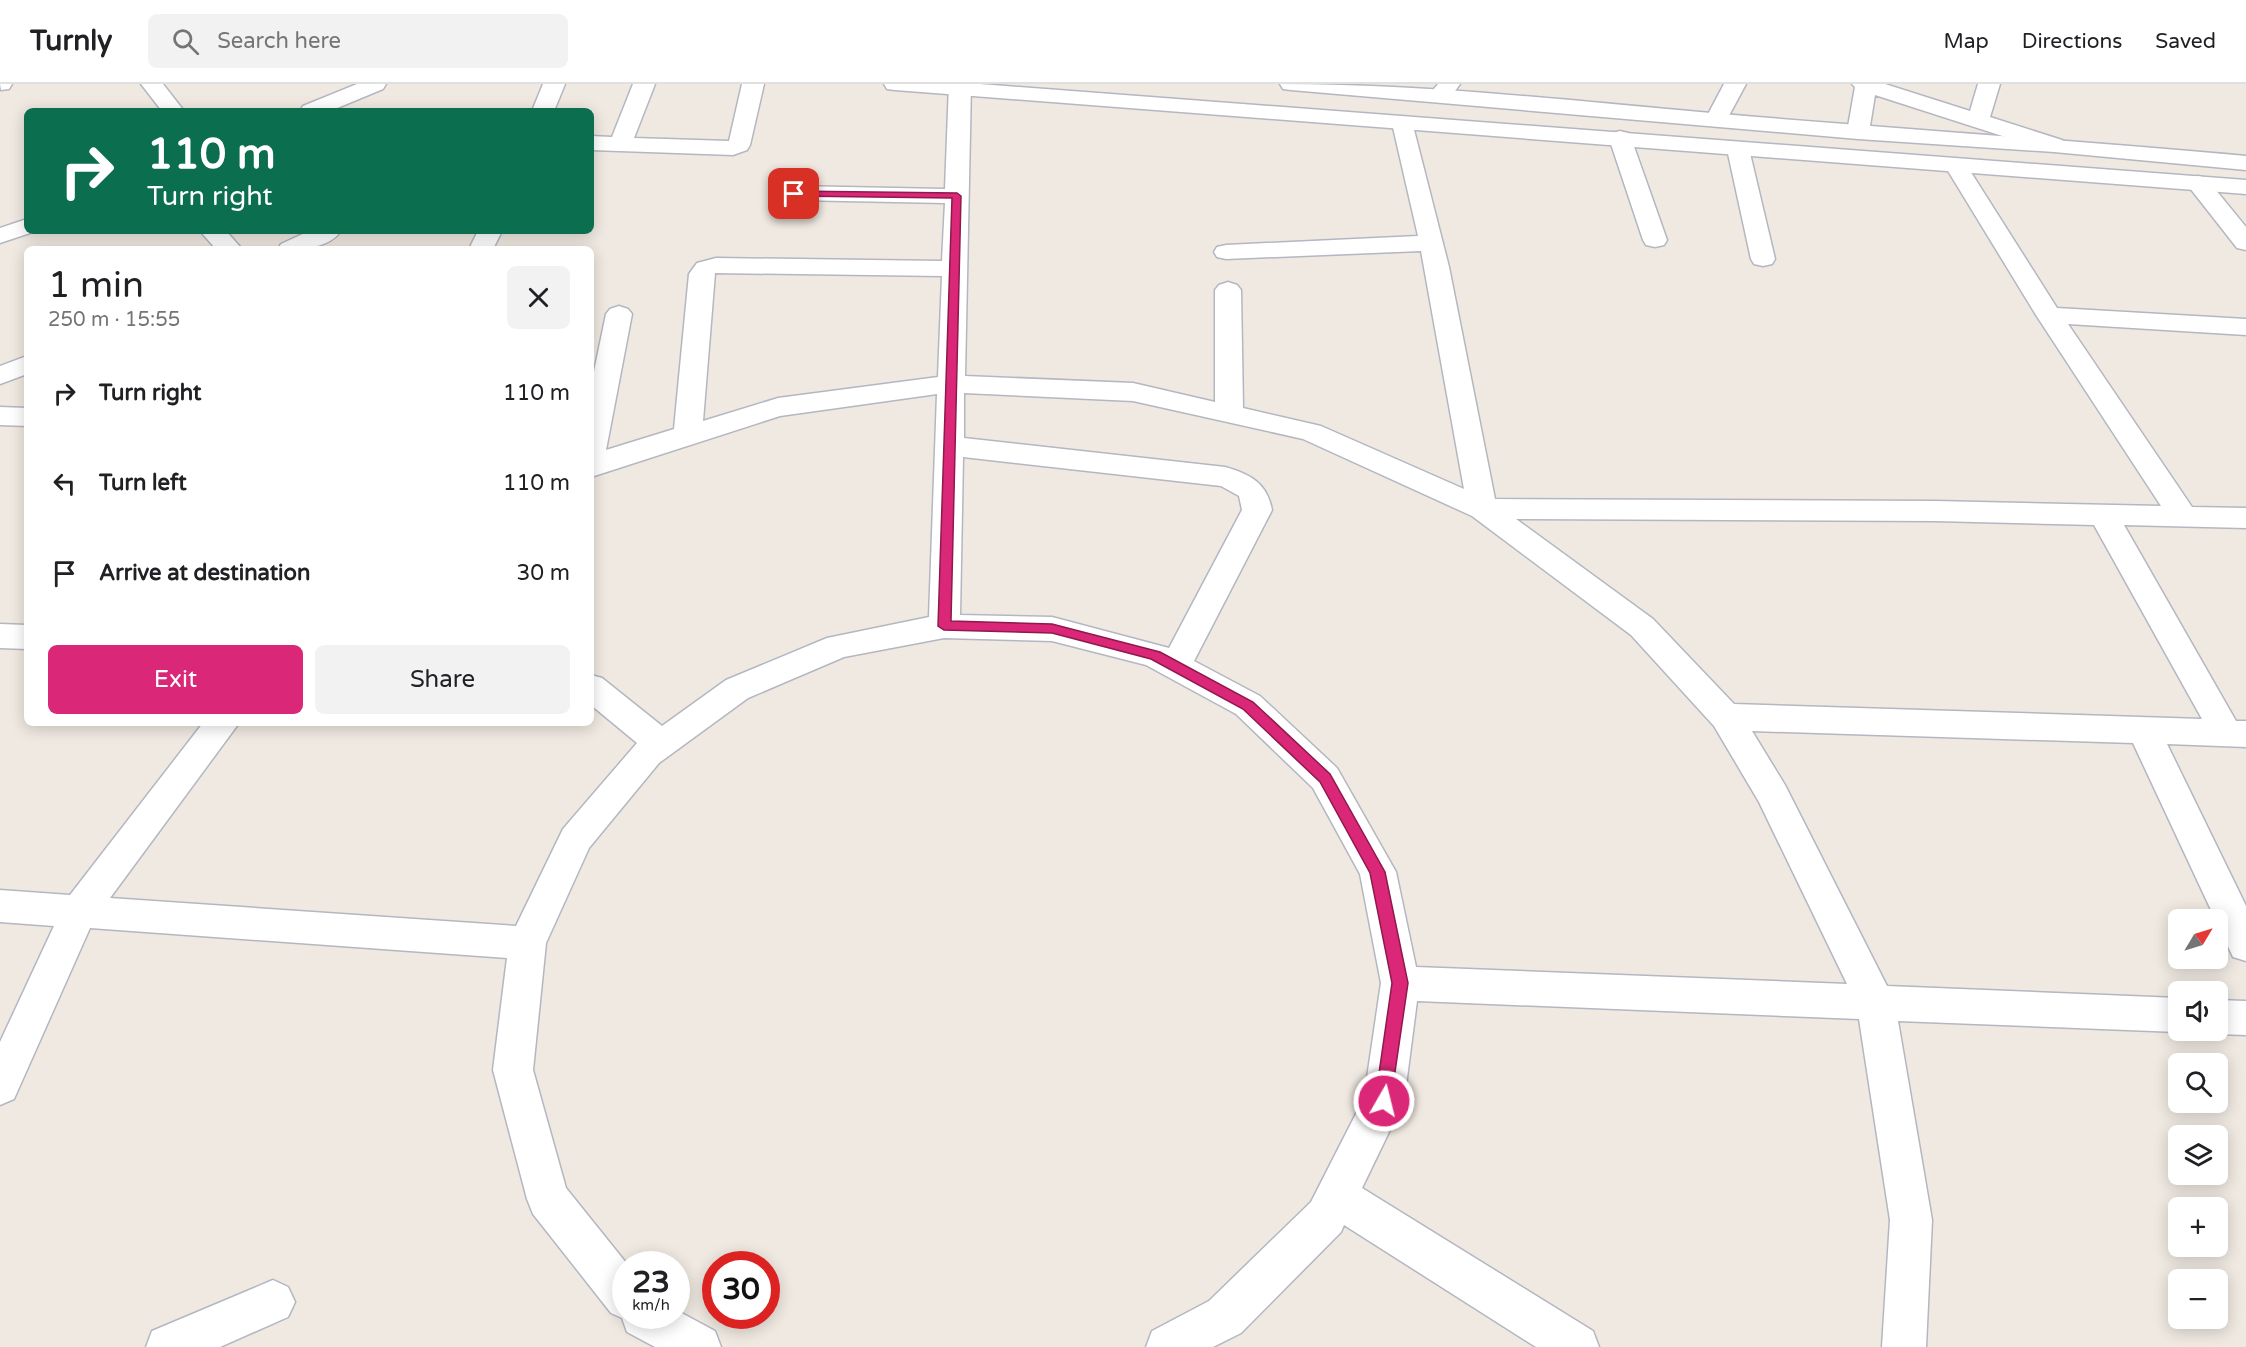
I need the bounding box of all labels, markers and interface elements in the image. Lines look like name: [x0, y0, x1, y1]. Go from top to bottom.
search box: [148, 14, 568, 68]
text: Turnly: [30, 24, 112, 58]
icon: search: [169, 25, 202, 58]
text: Search here: [217, 28, 341, 54]
text: Map: [1943, 29, 1989, 54]
text: Directions: [2022, 29, 2122, 54]
text: Saved: [2155, 29, 2216, 54]
text: 110 m: [147, 129, 276, 180]
icon: right: [48, 132, 126, 210]
pin: [768, 168, 819, 219]
icon: arrive: [777, 177, 810, 210]
text: Turn right: [147, 180, 273, 213]
text: 1 min: [48, 264, 144, 307]
button: close: [507, 266, 570, 329]
text: 250 m · 15:55: [48, 308, 180, 332]
icon: right: [48, 377, 81, 410]
text: Turn right: [99, 380, 201, 406]
text: 110 m: [503, 380, 570, 406]
icon: left: [48, 467, 81, 500]
text: Turn left: [99, 470, 187, 496]
text: 110 m: [503, 470, 570, 496]
icon: arrive: [48, 557, 81, 590]
text: Arrive at destination: [99, 560, 310, 586]
text: 30 m: [516, 560, 570, 586]
button: Exit: [48, 645, 303, 714]
button: Share: [315, 645, 570, 714]
north arrow: [2168, 909, 2228, 969]
map controls: [2168, 909, 2228, 1329]
button: sound: [2168, 981, 2228, 1041]
button: search: [2168, 1053, 2228, 1113]
position arrow: [1352, 1069, 1416, 1133]
button: layers: [2168, 1125, 2228, 1185]
button: +: [2168, 1197, 2228, 1257]
speed limit sign: 30: [702, 1251, 780, 1329]
text: 23: [632, 1264, 670, 1301]
button: −: [2168, 1269, 2228, 1329]
text: km/h: [632, 1296, 670, 1314]

